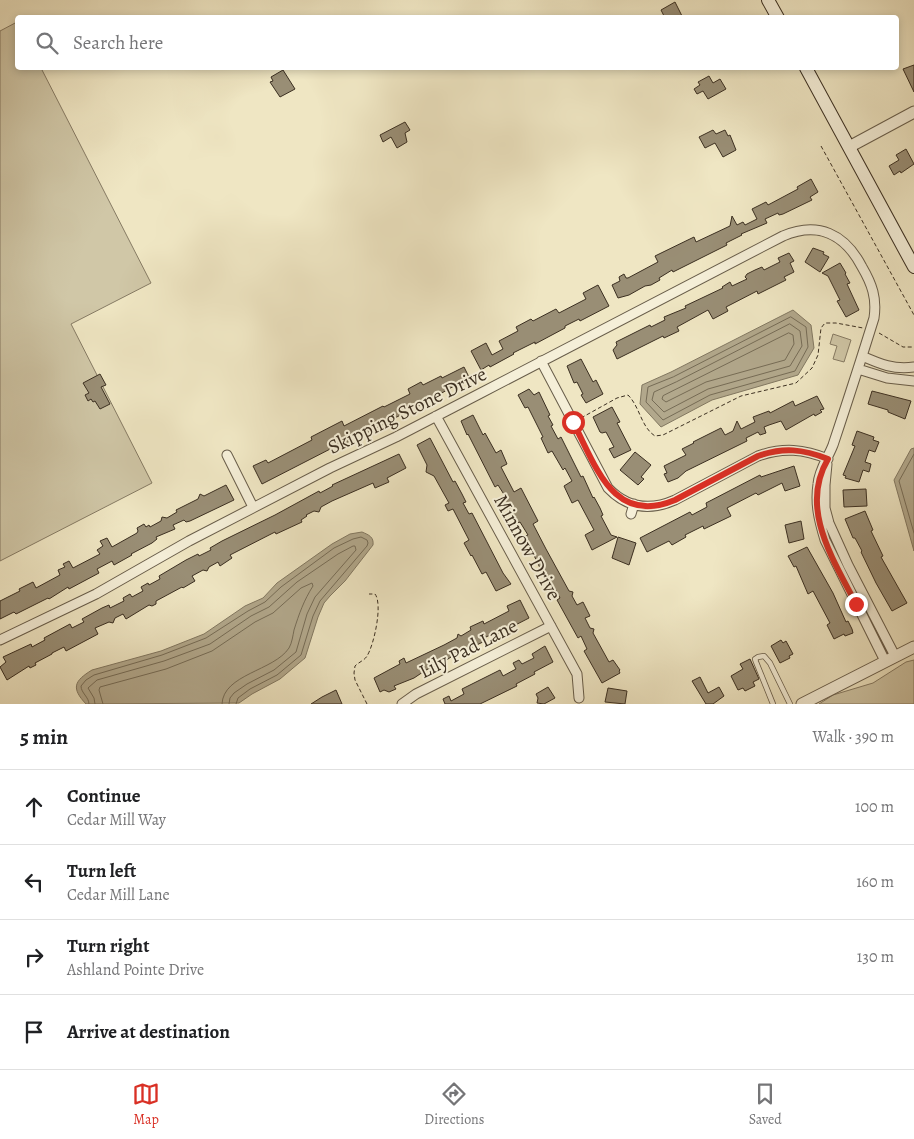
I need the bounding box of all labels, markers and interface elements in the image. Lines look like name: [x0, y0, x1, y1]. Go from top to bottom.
search box: [15, 15, 899, 70]
icon: search: [33, 29, 61, 57]
text: Search here: [73, 30, 163, 56]
street label: Skipping Stone Drive: [323, 360, 491, 461]
route start: [562, 411, 585, 434]
street label: Minnow Drive: [487, 490, 568, 605]
route end: [845, 593, 868, 616]
street label: Lily Pad Lane: [414, 612, 522, 685]
text: 5 min: [20, 723, 68, 751]
text: Walk · 390 m: [813, 726, 894, 748]
text: Continue: [67, 783, 141, 809]
icon: ahead: [20, 793, 48, 821]
text: 100 m: [855, 796, 894, 818]
text: Cedar Mill Way: [67, 809, 166, 831]
text: Turn left: [67, 858, 136, 884]
icon: left: [20, 868, 48, 896]
text: 160 m: [856, 871, 894, 893]
text: Cedar Mill Lane: [67, 884, 170, 906]
text: Turn right: [67, 933, 149, 959]
icon: right: [20, 943, 48, 971]
text: 130 m: [857, 946, 894, 968]
text: Ashland Pointe Drive: [67, 959, 204, 981]
icon: arrive: [20, 1018, 48, 1046]
text: Arrive at destination: [67, 1019, 230, 1045]
tab: Map: [132, 1080, 160, 1129]
tab: Directions: [424, 1080, 484, 1129]
tab: Saved: [749, 1080, 782, 1129]

